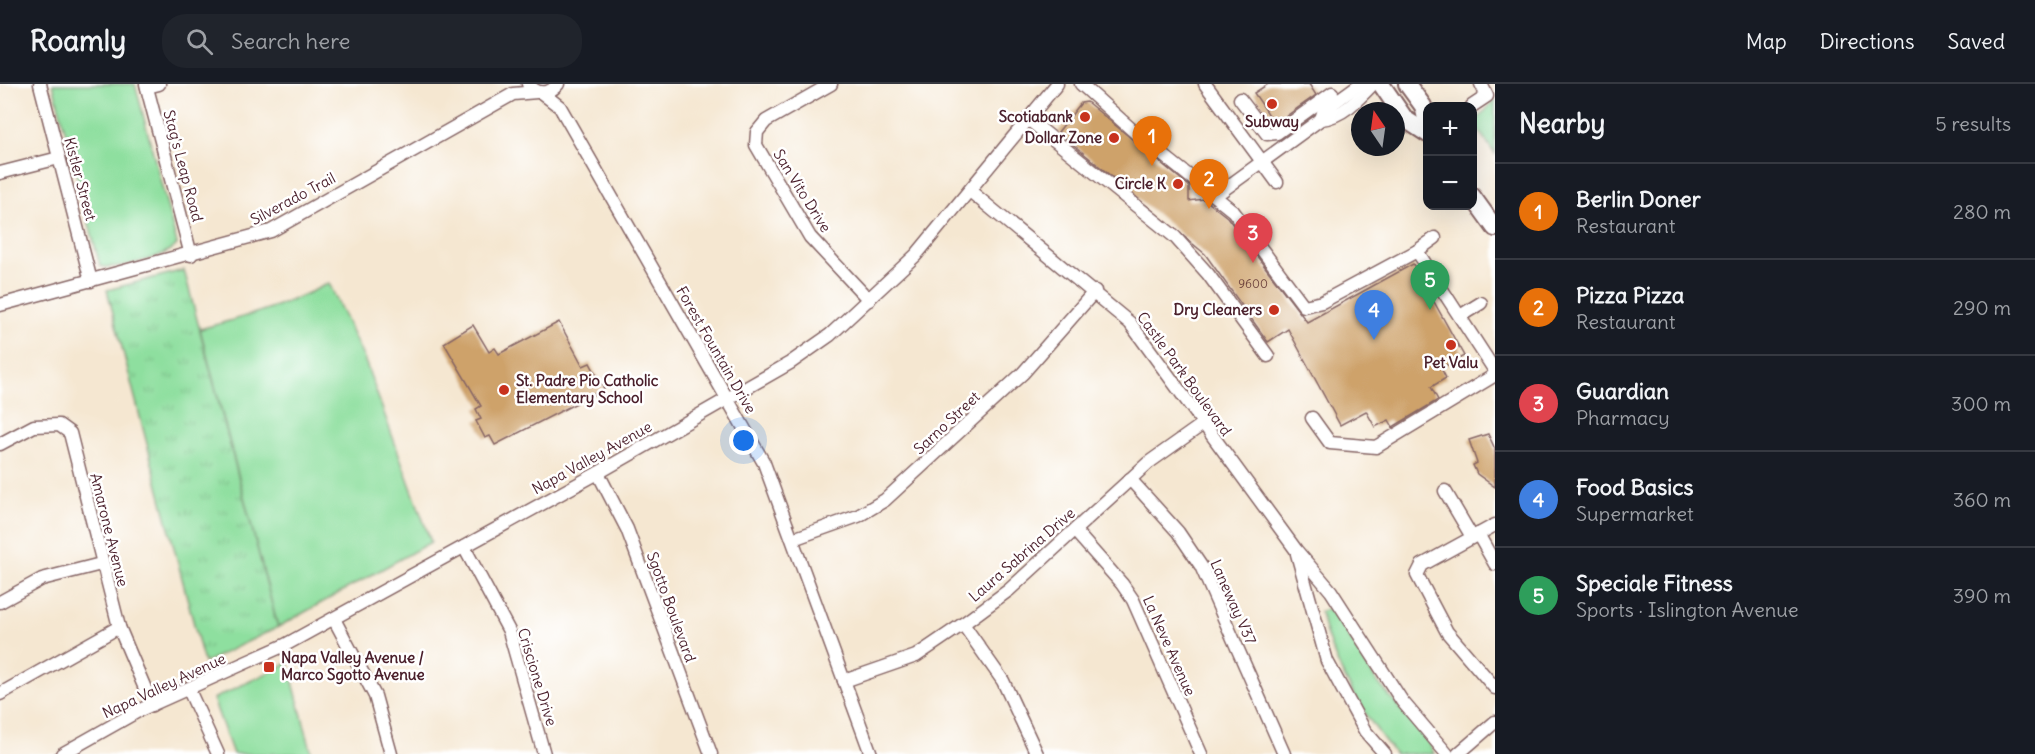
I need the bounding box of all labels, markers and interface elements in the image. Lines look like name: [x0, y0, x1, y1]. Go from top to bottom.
search box: [162, 14, 582, 68]
text: Roamly: [30, 23, 126, 59]
icon: search: [183, 25, 216, 58]
text: Search here: [231, 27, 350, 55]
text: Map: [1746, 28, 1787, 55]
text: Directions: [1820, 28, 1914, 55]
text: Saved: [1947, 28, 2005, 55]
marker: Subway: [1265, 97, 1279, 111]
north arrow: [1351, 102, 1405, 156]
map controls: [1423, 102, 1477, 210]
button: +: [1423, 102, 1477, 156]
place label: Scotiabank: [999, 107, 1073, 126]
text: Nearby: [1519, 107, 1605, 140]
street label: Stag's Leap Road: [159, 108, 208, 224]
marker: Scotiabank: [1078, 110, 1092, 124]
text: 5 results: [1935, 111, 2011, 136]
place label: Subway: [1245, 112, 1299, 132]
pin: 1: [1132, 116, 1172, 166]
place label: Dollar Zone: [1025, 128, 1102, 147]
marker: Dollar Zone: [1107, 131, 1121, 145]
street label: Kistler Street: [60, 135, 101, 223]
street label: San Vito Drive: [769, 146, 836, 236]
button: −: [1423, 156, 1477, 210]
pin: 2: [1190, 160, 1228, 209]
street label: Silverado Trail: [247, 168, 339, 229]
place label: Circle K: [1115, 174, 1167, 193]
marker: Circle K: [1171, 177, 1185, 191]
text: Berlin Doner: [1576, 185, 1701, 213]
text: 1: [1535, 199, 1542, 224]
text: 280 m: [1953, 199, 2011, 224]
text: Restaurant: [1576, 213, 1675, 238]
pin: 3: [1234, 214, 1272, 263]
pin: 5: [1410, 260, 1450, 310]
house number: 9600: [1238, 276, 1268, 291]
text: Pizza Pizza: [1576, 281, 1684, 309]
street label: Forest Fountain Drive: [672, 283, 761, 417]
pin: 4: [1354, 290, 1394, 340]
text: 2: [1533, 295, 1544, 320]
text: 290 m: [1953, 295, 2011, 320]
place label: Dry Cleaners: [1174, 300, 1262, 320]
marker: Dry Cleaners: [1267, 303, 1281, 317]
street label: Castle Park Boulevard: [1133, 308, 1236, 440]
text: Restaurant: [1576, 309, 1675, 334]
marker: Pet Valu: [1444, 338, 1458, 352]
place label: Pet Valu: [1424, 353, 1479, 372]
place label: St. Padre Pio Catholic Elementary School: [516, 371, 659, 408]
text: Guardian: [1576, 377, 1669, 405]
marker: St. Padre Pio Catholic Elementary School: [497, 383, 511, 397]
street label: Sarno Street: [910, 387, 984, 458]
text: 3: [1533, 391, 1544, 416]
text: 300 m: [1951, 391, 2011, 416]
text: Pharmacy: [1576, 405, 1670, 430]
street label: Napa Valley Avenue: [529, 417, 655, 498]
your location: [729, 426, 758, 455]
street label: Amarone Avenue: [86, 471, 133, 589]
text: Food Basics: [1576, 473, 1693, 501]
text: 4: [1533, 487, 1544, 512]
text: 360 m: [1953, 487, 2011, 512]
text: Supermarket: [1576, 501, 1694, 526]
street label: Laura Sabrina Drive: [965, 503, 1079, 606]
street label: Sgotto Boulevard: [643, 549, 700, 665]
street label: Laneway V37: [1206, 556, 1261, 647]
text: Speciale Fitness: [1576, 569, 1733, 597]
text: 5: [1533, 583, 1544, 608]
text: 390 m: [1953, 583, 2011, 608]
street label: La Neve Avenue: [1139, 593, 1200, 699]
text: Sports · Islington Avenue: [1576, 597, 1799, 622]
street label: Criscione Drive: [514, 626, 561, 728]
place label: Napa Valley Avenue / Marco Sgotto Avenue: [281, 648, 425, 685]
street label: Napa Valley Avenue: [99, 649, 229, 722]
marker: Napa Valley Avenue / Marco Sgotto Avenue: [262, 660, 276, 674]

